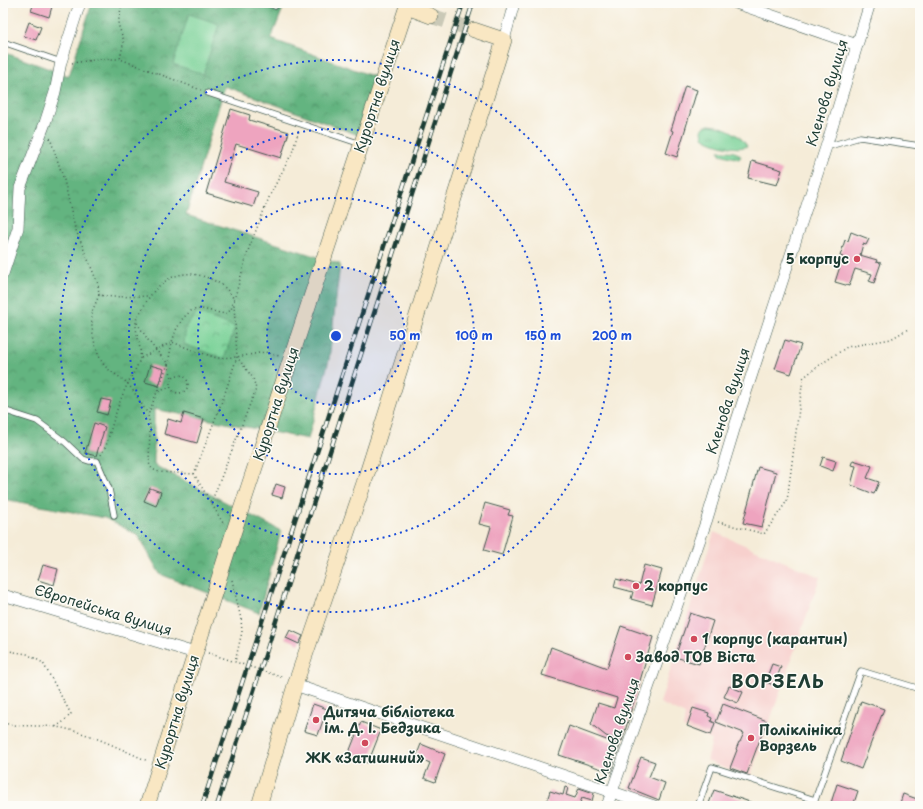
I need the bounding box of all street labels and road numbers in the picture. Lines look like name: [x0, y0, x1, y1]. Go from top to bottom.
street label: Курортна вулиця: [348, 36, 405, 156]
street label: Кленова вулиця: [800, 37, 853, 149]
street label: Курортна вулиця: [247, 344, 304, 464]
street label: Кленова вулиця: [700, 345, 755, 457]
street label: Європейська вулиця: [32, 579, 175, 640]
street label: Курортна вулиця: [149, 652, 204, 772]
street label: Кленова вулиця: [589, 675, 645, 787]

